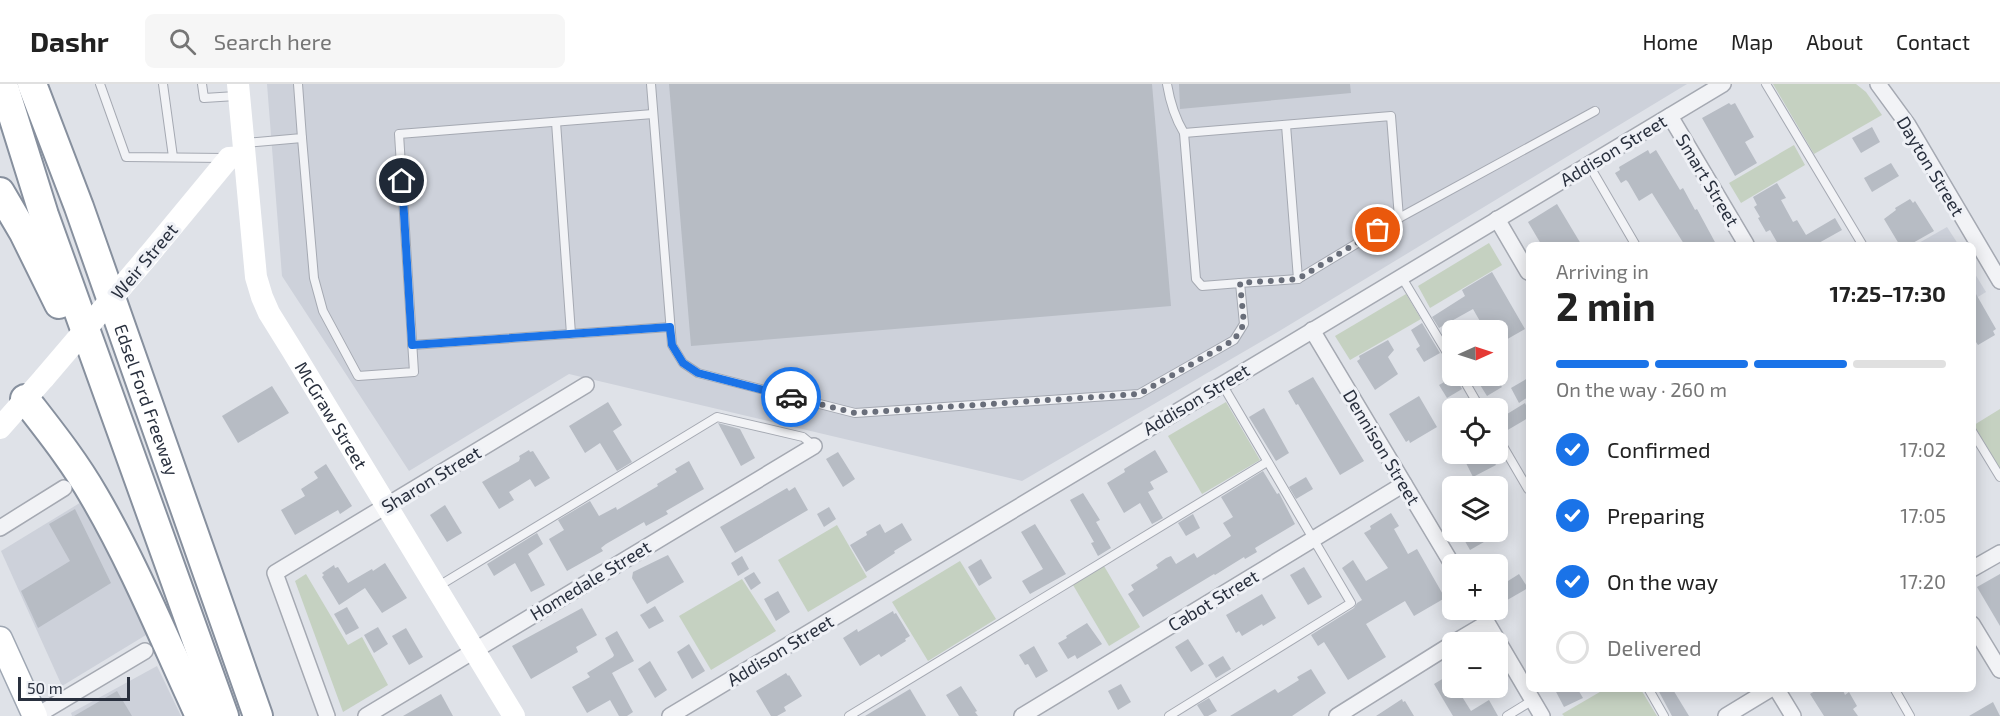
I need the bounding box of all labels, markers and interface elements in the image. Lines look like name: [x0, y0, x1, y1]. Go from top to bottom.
search box: [145, 14, 565, 68]
text: Dashr: [30, 24, 109, 58]
icon: search: [166, 25, 199, 58]
text: Search here: [214, 28, 332, 54]
text: Home: [1642, 29, 1698, 54]
text: Map: [1731, 29, 1773, 54]
text: About: [1806, 29, 1863, 54]
text: Contact: [1896, 29, 1970, 54]
street label: Addison Street: [1556, 110, 1670, 190]
street label: Dayton Street: [1892, 112, 1970, 220]
street label: Smart Street: [1672, 130, 1744, 230]
pin: [376, 155, 427, 206]
icon: home: [385, 164, 418, 197]
pin: [1352, 204, 1403, 255]
icon: bag: [1361, 213, 1394, 246]
street label: Weir Street: [106, 219, 182, 303]
text: Arriving in: [1556, 259, 1649, 283]
text: 17:25–17:30: [1830, 280, 1946, 306]
text: 2 min: [1556, 282, 1656, 329]
north arrow: [1442, 320, 1508, 386]
map controls: [1442, 320, 1508, 698]
street label: Edsel Ford Freeway: [110, 321, 184, 479]
street label: McGraw Street: [291, 358, 373, 473]
street label: Addison Street: [1139, 359, 1253, 439]
courier: [761, 367, 821, 427]
text: On the way · 260 m: [1556, 377, 1727, 401]
icon: car: [775, 381, 808, 414]
street label: Dennison Street: [1339, 385, 1425, 509]
button: locate: [1442, 398, 1508, 464]
icon: check: [1556, 433, 1589, 466]
text: Confirmed: [1607, 436, 1711, 462]
text: 17:02: [1900, 437, 1946, 461]
street label: Sharon Street: [377, 441, 485, 517]
button: layers: [1442, 476, 1508, 542]
icon: check: [1556, 499, 1589, 532]
text: Preparing: [1607, 502, 1705, 528]
text: 17:05: [1900, 503, 1946, 527]
street label: Homedale Street: [526, 535, 654, 625]
button: +: [1442, 554, 1508, 620]
street label: Cabot Street: [1164, 564, 1262, 636]
icon: check: [1556, 565, 1589, 598]
text: On the way: [1607, 568, 1718, 594]
text: 17:20: [1900, 569, 1946, 593]
street label: Addison Street: [723, 610, 837, 690]
button: −: [1442, 632, 1508, 698]
text: Delivered: [1607, 634, 1702, 660]
scale bar: [18, 674, 130, 702]
text: 50 m: [27, 678, 63, 697]

